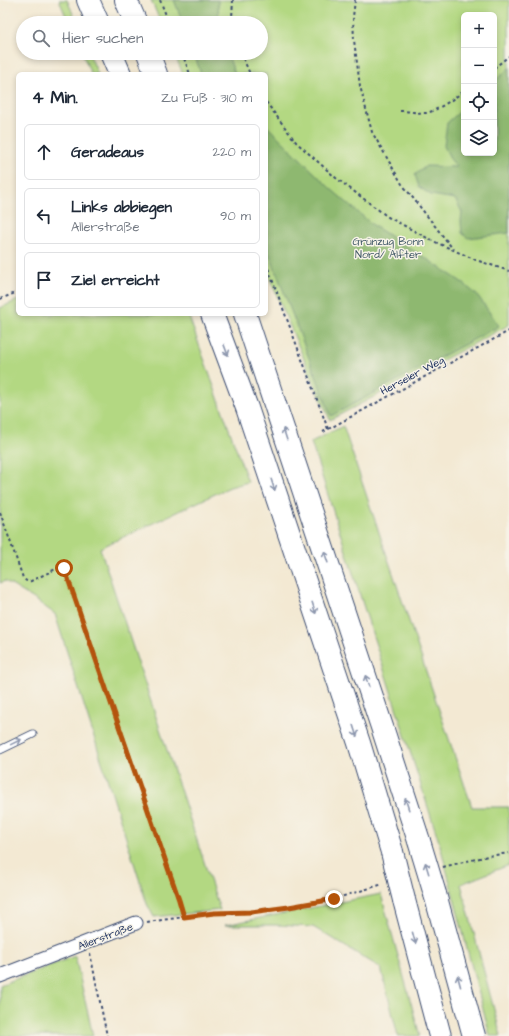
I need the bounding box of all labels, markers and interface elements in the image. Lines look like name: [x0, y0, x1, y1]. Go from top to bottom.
map controls: [461, 12, 497, 156]
button: +: [461, 12, 497, 48]
search box: [16, 16, 268, 60]
icon: search: [30, 27, 52, 49]
text: Hier suchen: [62, 28, 143, 49]
button: −: [461, 48, 497, 84]
button: locate: [461, 84, 497, 120]
text: 4 Min.: [32, 86, 78, 110]
text: Zu Fuß · 310 m: [161, 89, 252, 107]
button: layers: [461, 120, 497, 156]
icon: ahead: [33, 141, 55, 163]
text: Geradeaus: [71, 142, 144, 163]
text: 220 m: [213, 143, 251, 161]
text: Links abbiegen: [71, 197, 172, 218]
icon: left: [33, 205, 55, 227]
text: 90 m: [220, 207, 251, 225]
text: Allerstraße: [71, 218, 139, 236]
park label: Grünzug Bonn Nord/ Alfter: [353, 234, 424, 262]
icon: arrive: [33, 269, 55, 291]
text: Ziel erreicht: [71, 270, 160, 291]
one-way arrow: [222, 344, 230, 356]
street label: Herseler Weg: [378, 352, 448, 399]
one-way arrow: [281, 428, 288, 441]
one-way arrow: [270, 478, 277, 491]
one-way arrow: [322, 551, 329, 564]
route start: [55, 559, 73, 577]
one-way arrow: [311, 601, 318, 614]
one-way arrow: [363, 674, 370, 687]
one-way arrow: [352, 725, 359, 738]
one-way arrow: [10, 738, 22, 745]
one-way arrow: [403, 798, 410, 811]
one-way arrow: [423, 861, 430, 874]
route end: [325, 890, 343, 908]
street label: Allerstraße: [75, 919, 135, 954]
one-way arrow: [411, 931, 419, 944]
one-way arrow: [455, 975, 462, 988]

